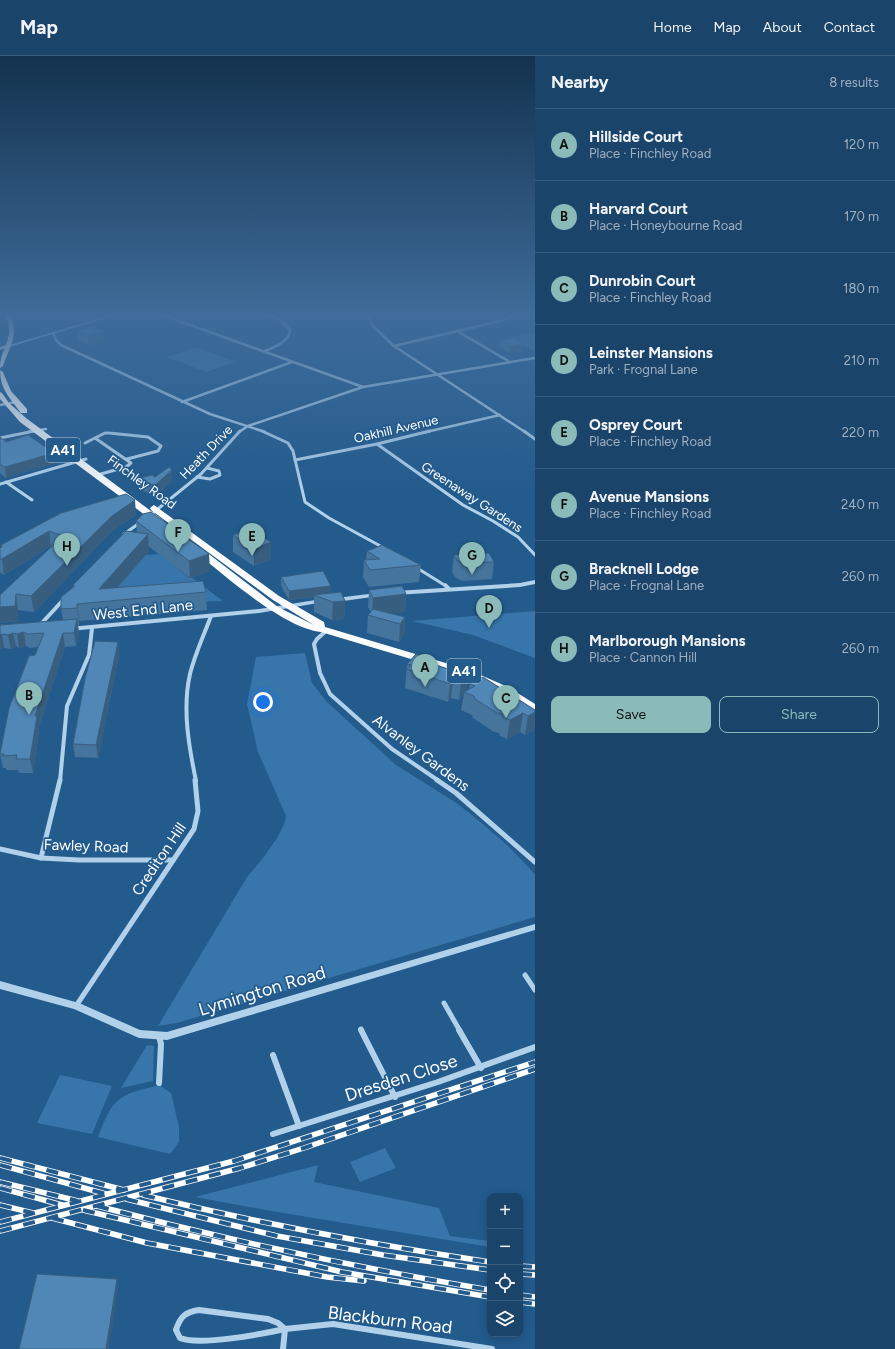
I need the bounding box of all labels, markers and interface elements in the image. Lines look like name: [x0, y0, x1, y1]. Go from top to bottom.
text: Map: [20, 16, 58, 39]
text: Home: [653, 19, 692, 36]
text: Map: [714, 19, 741, 36]
text: About: [763, 19, 802, 36]
text: Contact: [824, 19, 875, 36]
text: Nearby: [551, 72, 609, 92]
text: 8 results: [829, 75, 879, 90]
text: Hillside Court: [589, 128, 683, 146]
text: A: [559, 137, 569, 152]
text: 120 m: [844, 137, 879, 152]
text: Place · Finchley Road: [589, 146, 711, 161]
text: Harvard Court: [589, 200, 688, 218]
text: B: [560, 209, 568, 224]
text: 170 m: [844, 209, 879, 224]
text: Place · Honeybourne Road: [589, 218, 743, 233]
text: Dunrobin Court: [589, 272, 696, 290]
text: C: [559, 281, 569, 296]
text: 180 m: [843, 281, 879, 296]
text: Place · Finchley Road: [589, 290, 711, 305]
text: Leinster Mansions: [589, 344, 713, 362]
text: D: [559, 353, 569, 368]
text: 210 m: [844, 353, 879, 368]
text: Park · Frognal Lane: [589, 362, 698, 377]
street label: Oakhill Avenue: [352, 412, 440, 446]
text: Osprey Court: [589, 416, 683, 434]
street label: Heath Drive: [177, 422, 235, 482]
text: E: [560, 425, 568, 440]
text: 220 m: [842, 425, 879, 440]
text: Place · Finchley Road: [589, 434, 711, 449]
road number: A41: [46, 438, 80, 462]
street label: Finchley Road: [105, 452, 179, 512]
street label: Greenaway Gardens: [419, 459, 525, 535]
text: Avenue Mansions: [589, 488, 709, 506]
text: F: [560, 497, 568, 512]
text: 240 m: [841, 497, 879, 512]
text: Place · Finchley Road: [589, 506, 711, 521]
pin: F: [165, 519, 191, 552]
pin: E: [239, 523, 265, 556]
pin: H: [54, 533, 80, 566]
pin: G: [459, 542, 485, 575]
text: Bracknell Lodge: [589, 560, 699, 578]
text: G: [559, 569, 569, 584]
text: 260 m: [842, 569, 879, 584]
text: Place · Frognal Lane: [589, 578, 704, 593]
pin: D: [476, 595, 502, 628]
street label: West End Lane: [92, 596, 194, 624]
text: Marlborough Mansions: [589, 632, 745, 650]
text: H: [559, 641, 569, 656]
text: 260 m: [842, 641, 879, 656]
text: Place · Cannon Hill: [589, 650, 697, 665]
pin: A: [412, 654, 438, 687]
road number: A41: [447, 659, 481, 683]
pin: B: [16, 682, 42, 715]
pin: C: [493, 685, 519, 718]
your location: [253, 692, 273, 712]
button: Save: [551, 696, 711, 733]
button: Share: [719, 696, 879, 733]
street label: Alvanley Gardens: [369, 711, 473, 795]
street label: Crediton Hill: [128, 819, 190, 899]
street label: Fawley Road: [43, 836, 129, 856]
street label: Lymington Road: [196, 961, 328, 1021]
street label: Dresden Close: [342, 1049, 460, 1107]
map controls: [487, 1193, 523, 1337]
button: +: [487, 1193, 523, 1229]
button: −: [487, 1229, 523, 1265]
button: locate: [487, 1265, 523, 1301]
street label: Blackburn Road: [327, 1301, 453, 1339]
button: layers: [487, 1301, 523, 1337]

